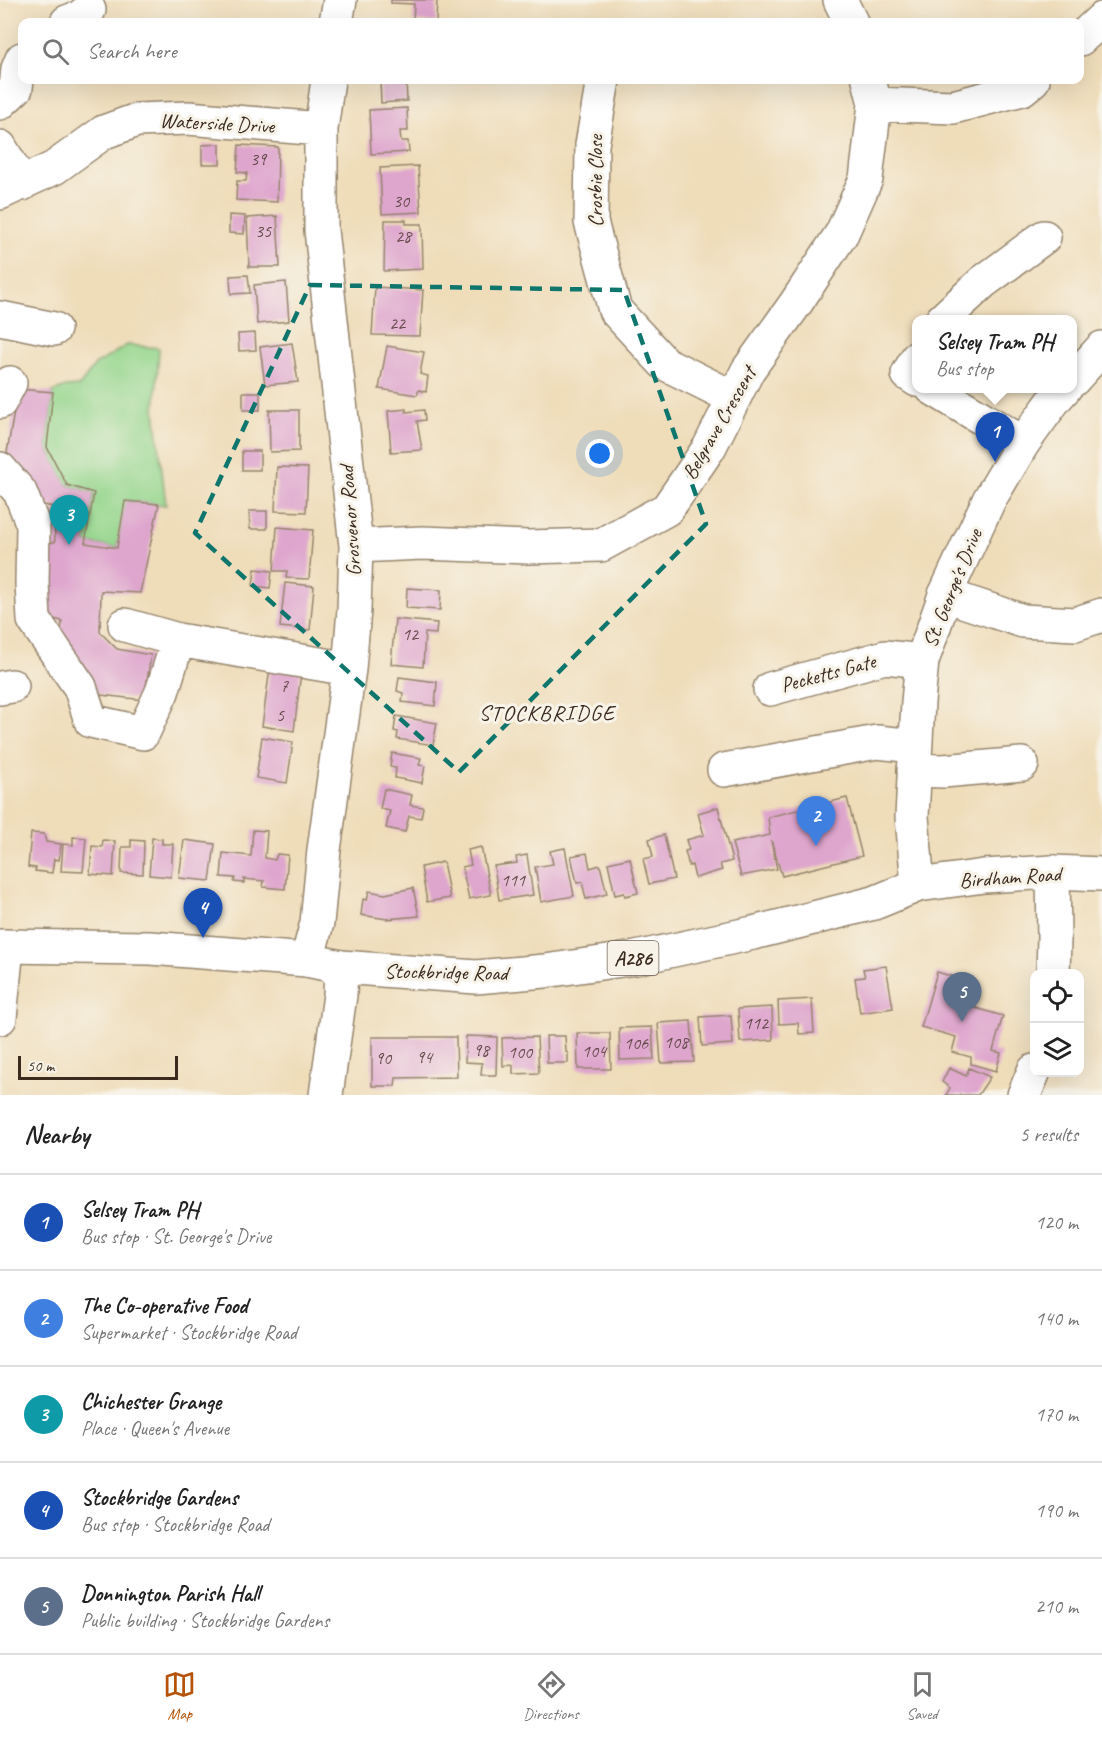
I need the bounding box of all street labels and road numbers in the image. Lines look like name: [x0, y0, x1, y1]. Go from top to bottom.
street label: Waterside Drive: [159, 107, 276, 139]
street label: Crosbie Close: [582, 134, 608, 227]
street label: Belgrave Crescent: [676, 359, 763, 484]
street label: Grosvenor Road: [333, 462, 367, 577]
street label: St. George's Drive: [916, 524, 988, 651]
street label: Pecketts Gate: [778, 647, 880, 698]
street label: Birdham Road: [958, 860, 1065, 894]
road number: A286: [608, 941, 658, 975]
street label: Stockbridge Road: [384, 958, 512, 986]

